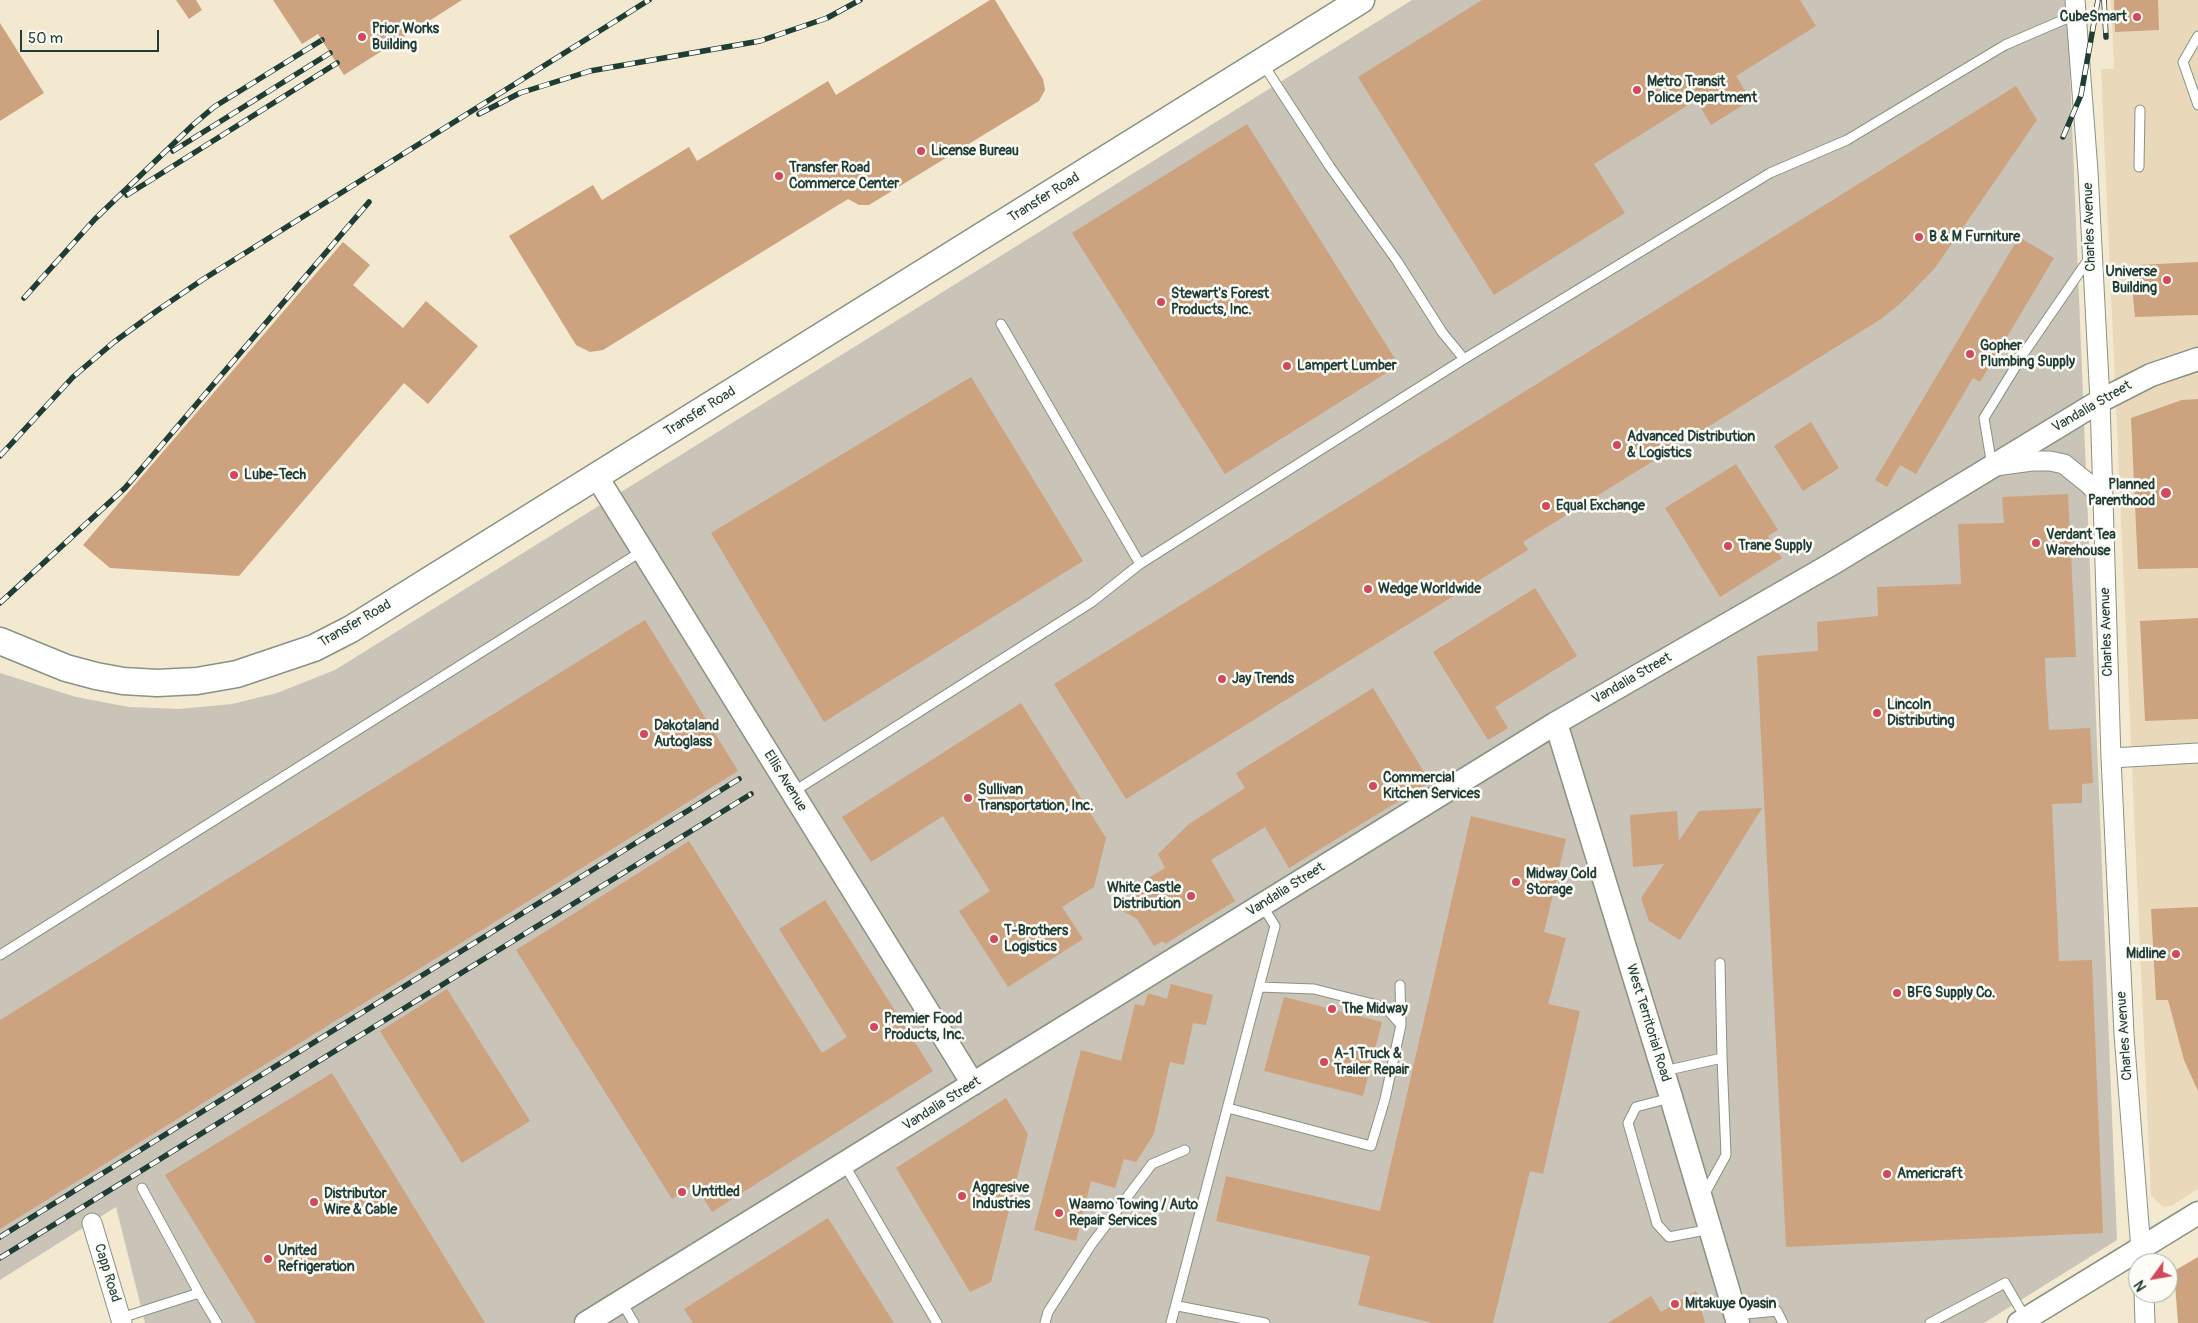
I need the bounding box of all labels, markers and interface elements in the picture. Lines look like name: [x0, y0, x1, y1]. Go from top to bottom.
place label: CubeSmart: [2060, 9, 2127, 25]
marker: CubeSmart: [2131, 11, 2143, 23]
scale bar: [22, 20, 161, 52]
place label: Prior Works Building: [372, 21, 439, 54]
text: 50 m: [28, 29, 63, 48]
marker: Prior Works Building: [356, 31, 368, 43]
place label: Metro Transit Police Department: [1647, 74, 1757, 106]
marker: Metro Transit Police Department: [1631, 84, 1643, 96]
place label: License Bureau: [931, 143, 1019, 159]
marker: License Bureau: [915, 145, 927, 157]
place label: Transfer Road Commerce Center: [789, 160, 899, 192]
street label: Transfer Road: [1005, 169, 1083, 227]
marker: Transfer Road Commerce Center: [773, 170, 785, 182]
street label: Charles Avenue: [2080, 182, 2100, 272]
place label: B & M Furniture: [1929, 229, 2020, 245]
marker: B & M Furniture: [1913, 231, 1925, 243]
place label: Universe Building: [2106, 264, 2157, 296]
marker: Universe Building: [2161, 274, 2173, 286]
place label: Stewart's Forest Products, Inc.: [1171, 286, 1269, 318]
marker: Stewart's Forest Products, Inc.: [1155, 296, 1167, 308]
place label: Gopher Plumbing Supply: [1980, 338, 2075, 371]
marker: Gopher Plumbing Supply: [1964, 348, 1976, 360]
place label: Lampert Lumber: [1297, 358, 1397, 374]
marker: Lampert Lumber: [1281, 360, 1293, 372]
street label: Vandalia Street: [2049, 377, 2135, 437]
street label: Transfer Road: [661, 383, 739, 441]
place label: Advanced Distribution & Logistics: [1627, 429, 1755, 462]
marker: Advanced Distribution & Logistics: [1611, 439, 1623, 451]
place label: Lube-Tech: [244, 467, 306, 483]
marker: Lube-Tech: [228, 469, 240, 481]
place label: Planned Parenthood: [2088, 477, 2155, 510]
marker: Planned Parenthood: [2159, 486, 2173, 500]
place label: Equal Exchange: [1556, 498, 1645, 514]
marker: Equal Exchange: [1540, 500, 1552, 512]
place label: Verdant Tea Warehouse: [2046, 527, 2116, 560]
marker: Verdant Tea Warehouse: [2030, 537, 2042, 549]
place label: Trane Supply: [1738, 538, 1812, 554]
marker: Trane Supply: [1722, 540, 1734, 552]
place label: Wedge Worldwide: [1378, 581, 1481, 597]
marker: Wedge Worldwide: [1362, 583, 1374, 595]
street label: Charles Avenue: [2097, 587, 2117, 677]
street label: Transfer Road: [316, 596, 394, 652]
street label: Vandalia Street: [1589, 649, 1675, 709]
place label: Jay Trends: [1232, 671, 1294, 687]
marker: Jay Trends: [1216, 673, 1228, 685]
place label: Lincoln Distributing: [1887, 697, 1955, 730]
marker: Lincoln Distributing: [1871, 707, 1883, 719]
place label: Dakotaland Autoglass: [654, 718, 719, 750]
marker: Dakotaland Autoglass: [638, 728, 650, 740]
street label: Ellis Avenue: [760, 747, 810, 815]
place label: Commercial Kitchen Services: [1383, 770, 1480, 802]
marker: Commercial Kitchen Services: [1367, 780, 1379, 792]
place label: Sullivan Transportation, Inc.: [978, 782, 1093, 814]
marker: Sullivan Transportation, Inc.: [962, 792, 974, 804]
street label: Vandalia Street: [1244, 859, 1328, 921]
place label: Midway Cold Storage: [1526, 866, 1597, 899]
marker: Midway Cold Storage: [1510, 876, 1522, 888]
place label: White Castle Distribution: [1107, 880, 1181, 912]
marker: White Castle Distribution: [1185, 890, 1197, 902]
place label: T-Brothers Logistics: [1004, 923, 1068, 956]
marker: T-Brothers Logistics: [988, 933, 1000, 945]
place label: Midline: [2126, 946, 2166, 962]
marker: Midline: [2170, 948, 2182, 960]
street label: West Territorial Road: [1622, 962, 1674, 1084]
place label: BFG Supply Co.: [1907, 985, 1995, 1001]
marker: BFG Supply Co.: [1891, 987, 1903, 999]
street label: Charles Avenue: [2114, 991, 2136, 1081]
place label: The Midway: [1342, 1001, 1408, 1017]
marker: The Midway: [1326, 1003, 1338, 1015]
place label: Premier Food Products, Inc.: [884, 1011, 965, 1044]
marker: Premier Food Products, Inc.: [868, 1021, 880, 1033]
place label: A-1 Truck & Trailer Repair: [1334, 1046, 1409, 1078]
marker: A-1 Truck & Trailer Repair: [1318, 1056, 1330, 1068]
street label: Vandalia Street: [900, 1073, 984, 1135]
place label: Americraft: [1897, 1166, 1963, 1182]
marker: Americraft: [1881, 1168, 1893, 1180]
place label: Aggresive Industries: [972, 1180, 1030, 1212]
place label: Untitled: [692, 1184, 740, 1200]
place label: Distributor Wire & Cable: [324, 1186, 397, 1218]
marker: Untitled: [676, 1186, 688, 1198]
marker: Aggresive Industries: [956, 1190, 968, 1202]
marker: Distributor Wire & Cable: [308, 1196, 320, 1208]
place label: Waamo Towing / Auto Repair Services: [1069, 1197, 1198, 1230]
marker: Waamo Towing / Auto Repair Services: [1053, 1207, 1065, 1219]
street label: Capp Road: [90, 1242, 124, 1304]
place label: United Refrigeration: [278, 1243, 355, 1276]
marker: United Refrigeration: [262, 1253, 274, 1265]
north arrow: [2128, 1253, 2178, 1303]
text: N: [2131, 1277, 2150, 1294]
place label: Mitakuye Oyasin: [1685, 1296, 1776, 1312]
marker: Mitakuye Oyasin: [1669, 1298, 1681, 1310]

